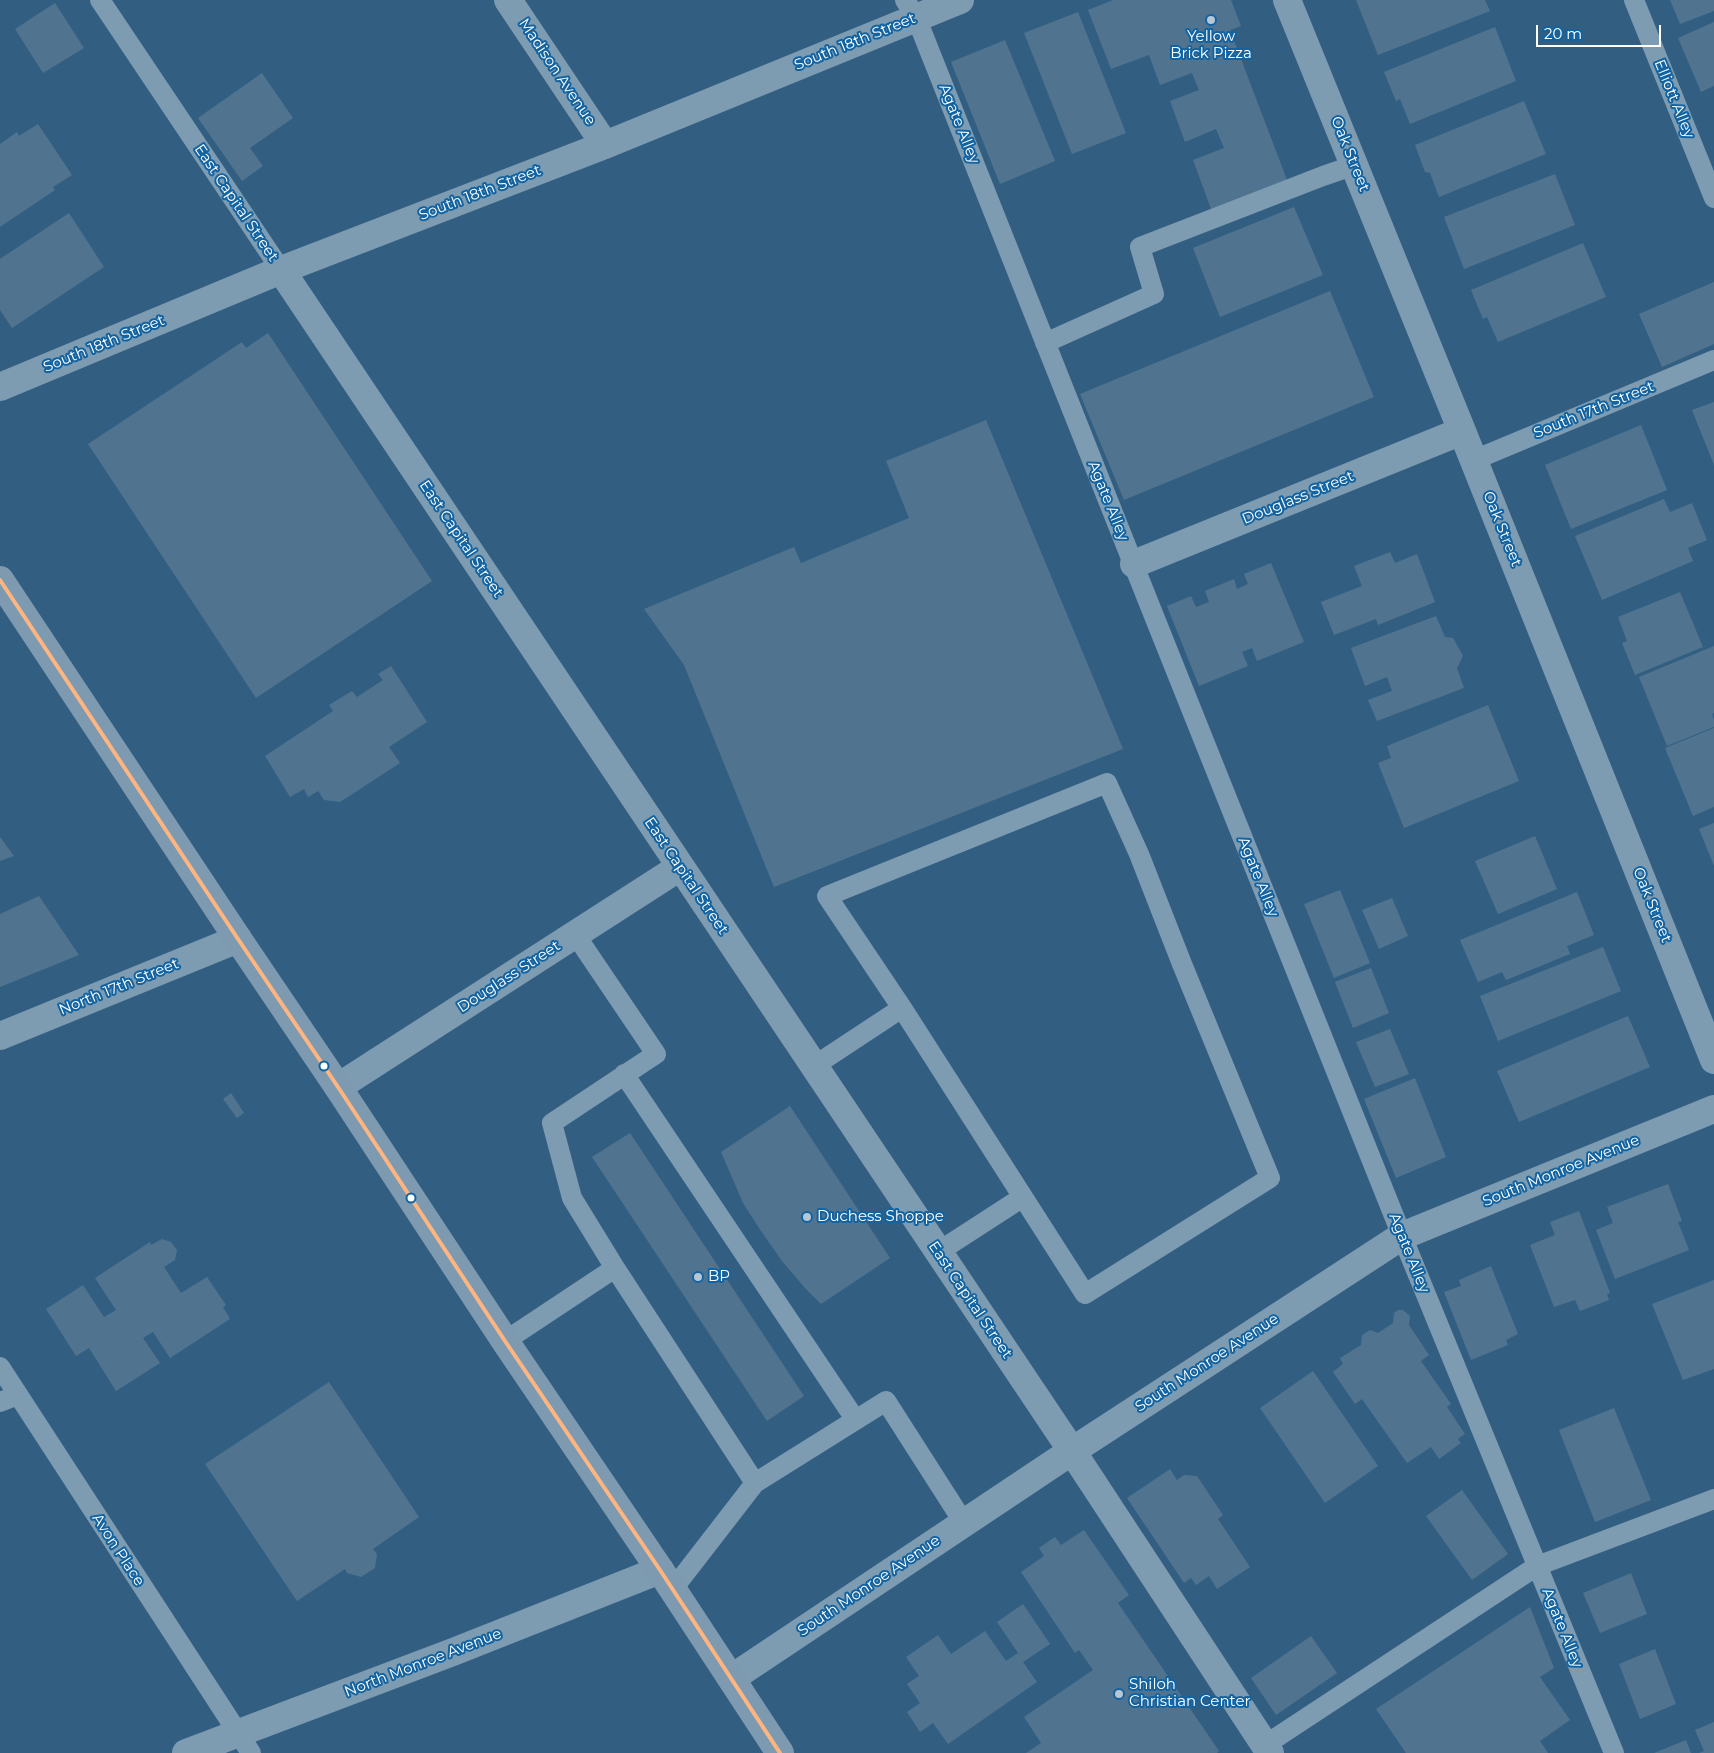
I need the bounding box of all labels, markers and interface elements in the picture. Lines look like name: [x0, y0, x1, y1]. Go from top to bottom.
street label: South 18th Street: [792, 9, 918, 75]
marker: Yellow Brick Pizza: [1205, 14, 1217, 26]
street label: Madison Avenue: [515, 15, 599, 129]
scale bar: [1539, 15, 1664, 47]
text: 20 m: [1544, 24, 1582, 43]
place label: Yellow Brick Pizza: [1170, 28, 1252, 63]
street label: Elliott Alley: [1650, 57, 1698, 141]
street label: Agate Alley: [935, 81, 983, 167]
street label: Oak Street: [1327, 114, 1373, 194]
street label: East Capital Street: [190, 141, 282, 265]
street label: South 18th Street: [416, 161, 544, 225]
street label: South 18th Street: [41, 311, 167, 377]
street label: South 17th Street: [1531, 378, 1657, 442]
street label: Agate Alley: [1084, 458, 1132, 544]
street label: Douglass Street: [1239, 467, 1357, 529]
street label: East Capital Street: [415, 477, 507, 601]
street label: Oak Street: [1479, 489, 1525, 569]
street label: East Capital Street: [640, 814, 732, 938]
street label: Agate Alley: [1234, 834, 1282, 920]
street label: Oak Street: [1629, 865, 1675, 945]
street label: Douglass Street: [454, 937, 564, 1017]
street label: North 17th Street: [57, 955, 181, 1019]
unlabelled marker: [319, 1061, 329, 1071]
street label: South Monroe Avenue: [1480, 1131, 1642, 1211]
unlabelled marker: [406, 1193, 416, 1203]
place label: Duchess Shoppe: [817, 1208, 944, 1226]
street label: Agate Alley: [1385, 1210, 1433, 1296]
marker: Duchess Shoppe: [801, 1211, 813, 1223]
street label: East Capital Street: [924, 1238, 1016, 1362]
place label: BP: [708, 1268, 730, 1286]
marker: BP: [692, 1271, 704, 1283]
street label: South Monroe Avenue: [1132, 1310, 1282, 1416]
street label: Avon Place: [88, 1510, 148, 1590]
street label: South Monroe Avenue: [795, 1532, 943, 1640]
street label: Agate Alley: [1538, 1585, 1586, 1671]
street label: North Monroe Avenue: [342, 1625, 504, 1701]
place label: Shiloh Christian Center: [1129, 1676, 1250, 1711]
marker: Shiloh Christian Center: [1113, 1688, 1125, 1700]

